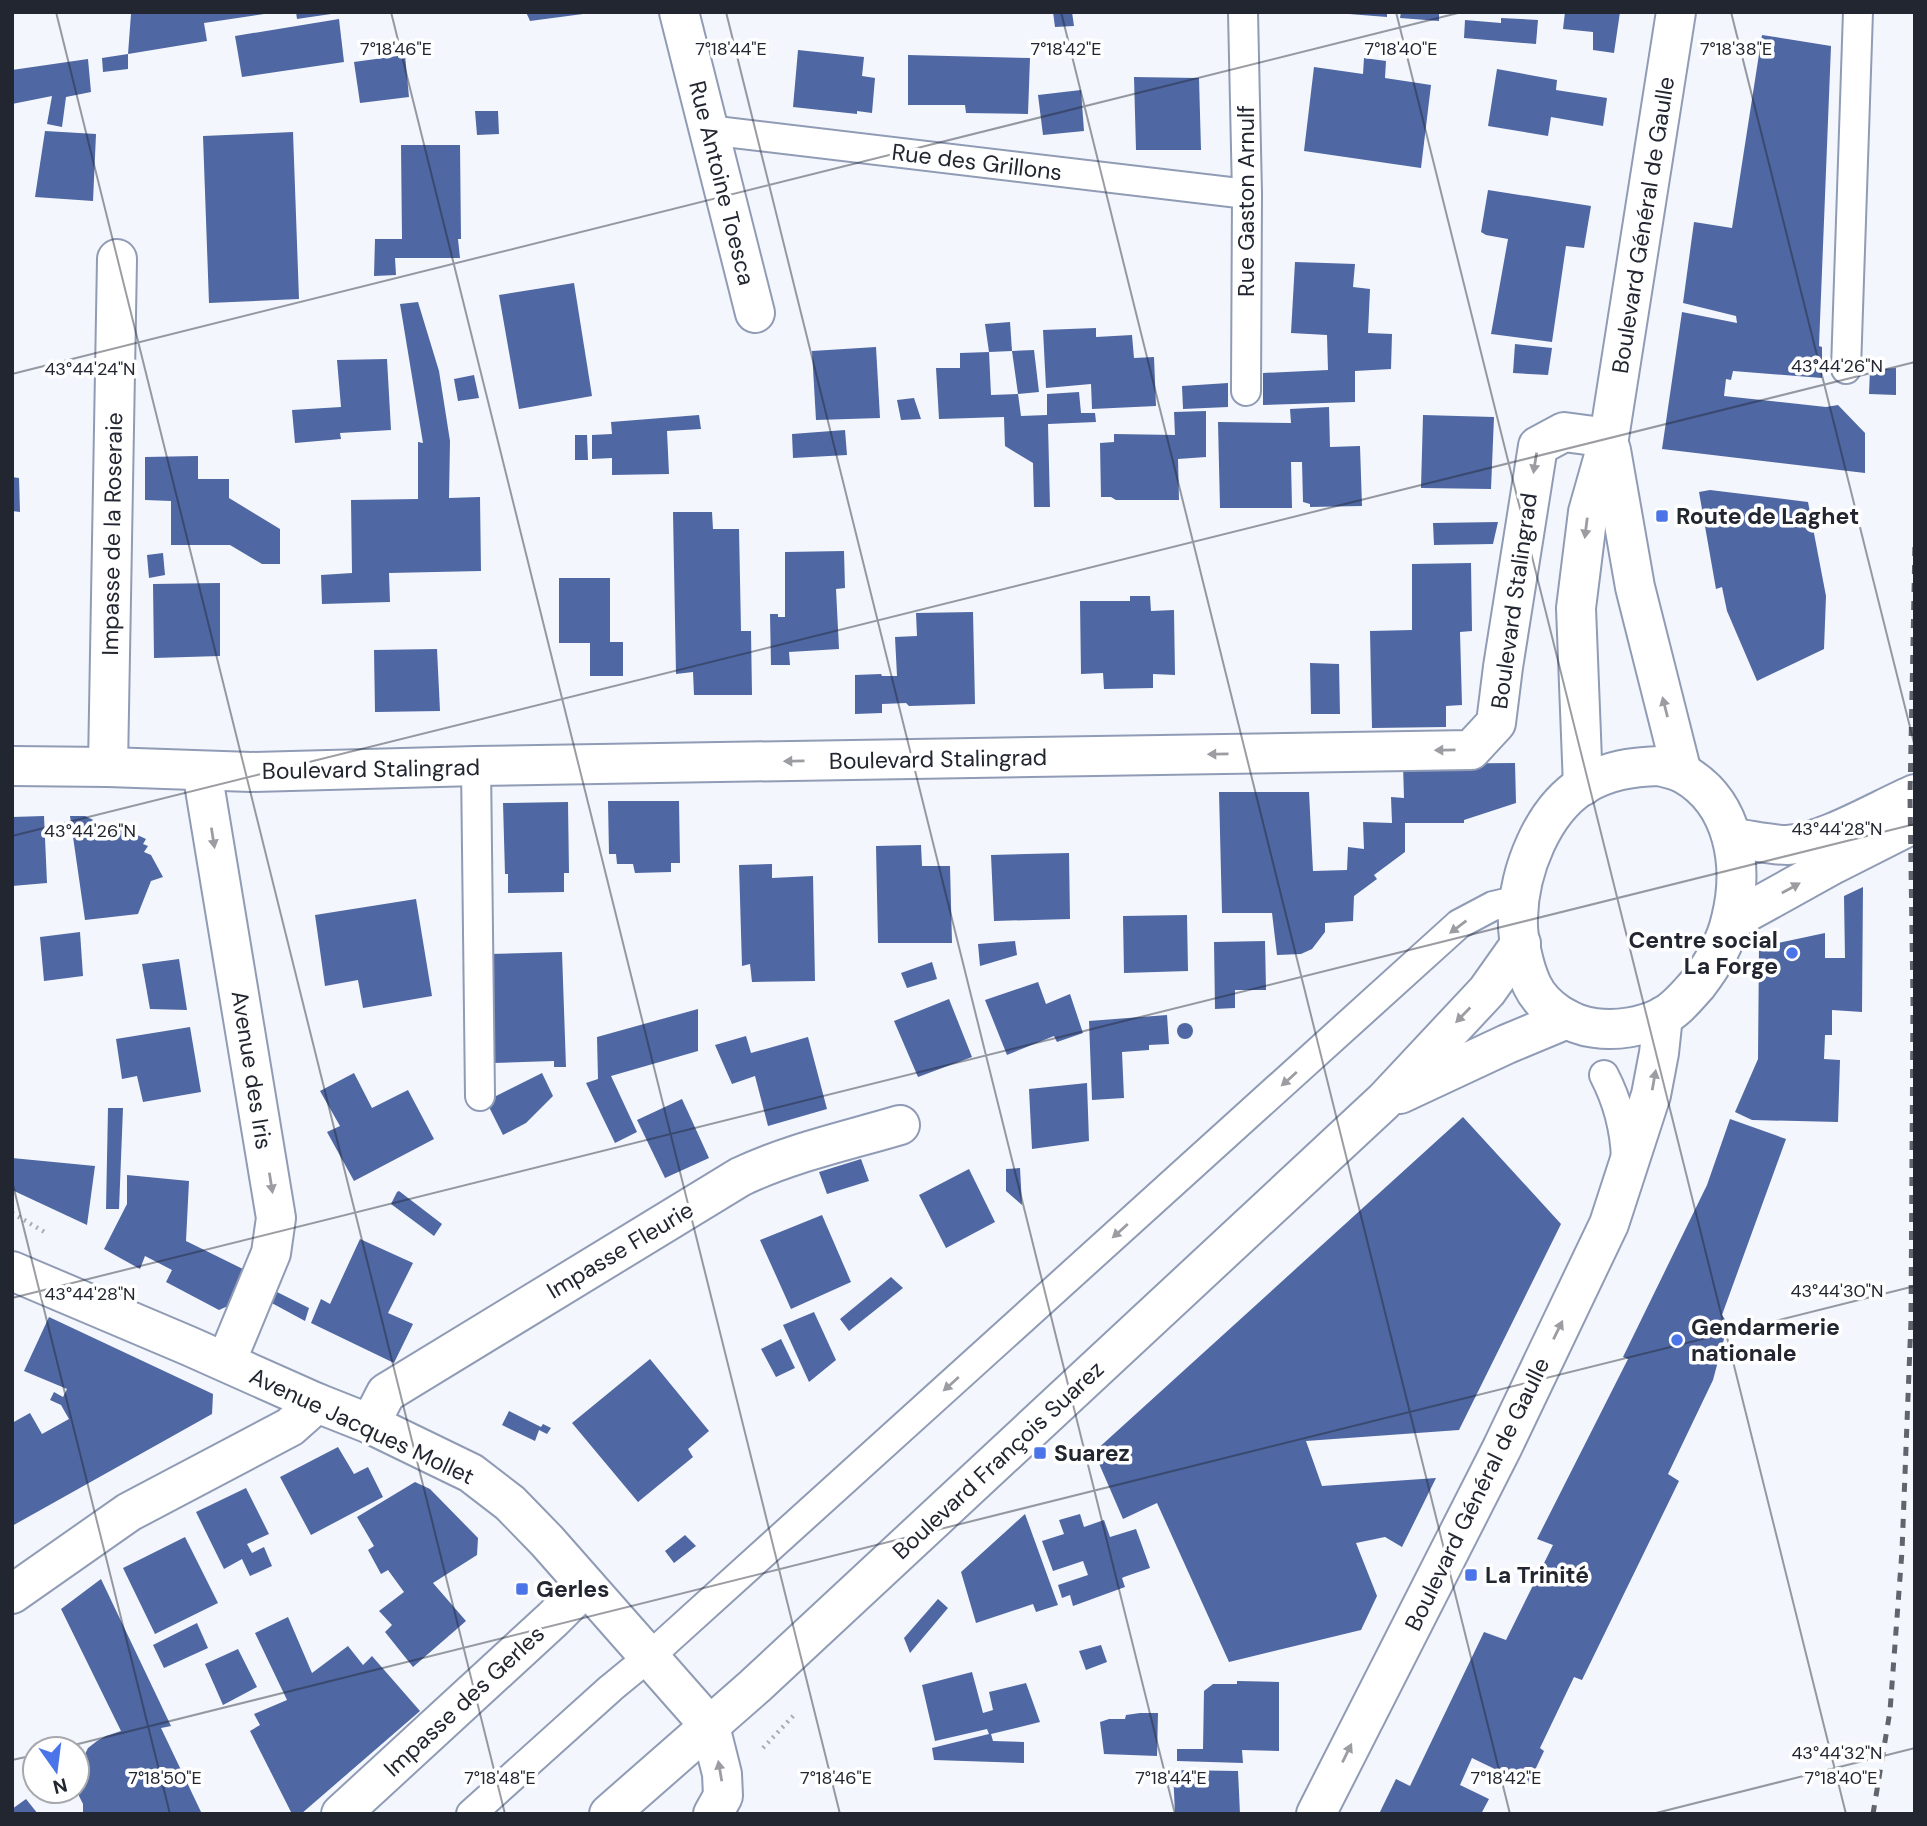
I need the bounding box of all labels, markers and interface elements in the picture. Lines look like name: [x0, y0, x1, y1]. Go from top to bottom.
text: 7°18'46"E: [360, 37, 432, 61]
text: 7°18'44"E: [695, 37, 767, 61]
text: 7°18'42"E: [1031, 37, 1101, 61]
text: 7°18'40"E: [1365, 37, 1437, 61]
text: 7°18'38"E: [1700, 37, 1772, 61]
street label: Boulevard Général de Gaulle: [1605, 74, 1681, 376]
street label: Rue Antoine Toesca: [682, 78, 762, 288]
street label: Rue Gaston Arnulf: [1231, 105, 1261, 297]
street label: Rue des Grillons: [890, 137, 1064, 187]
text: 43°44'26"N: [1791, 354, 1883, 378]
text: 43°44'24"N: [44, 357, 136, 381]
street label: Impasse de la Roseraie: [95, 412, 129, 656]
one-way arrow: [1529, 452, 1540, 474]
street label: Boulevard Stalingrad: [1484, 491, 1544, 711]
place label: Route de Laghet: [1676, 501, 1859, 531]
marker: Route de Laghet: [1654, 508, 1670, 524]
one-way arrow: [1580, 517, 1591, 539]
one-way arrow: [1659, 695, 1670, 717]
street label: Boulevard Stalingrad: [829, 742, 1047, 776]
one-way arrow: [1434, 744, 1456, 756]
one-way arrow: [1206, 748, 1228, 760]
street label: Boulevard Stalingrad: [262, 752, 480, 786]
one-way arrow: [783, 755, 805, 767]
text: 43°44'28"N: [1791, 817, 1883, 841]
text: 43°44'26"N: [44, 819, 136, 843]
one-way arrow: [208, 827, 219, 849]
one-way arrow: [1781, 882, 1800, 894]
one-way arrow: [1449, 919, 1467, 933]
place label: Centre social La Forge: [1628, 925, 1778, 981]
marker: Centre social La Forge: [1784, 945, 1800, 961]
street label: Avenue des Iris: [225, 988, 279, 1152]
one-way arrow: [1456, 1006, 1472, 1023]
one-way arrow: [1649, 1069, 1660, 1091]
one-way arrow: [1280, 1070, 1297, 1086]
one-way arrow: [266, 1172, 277, 1194]
street label: Impasse Fleurie: [541, 1194, 699, 1306]
one-way arrow: [1111, 1223, 1129, 1239]
text: 43°44'30"N: [1790, 1279, 1884, 1303]
text: 43°44'28"N: [44, 1282, 136, 1306]
place label: Gendarmerie nationale: [1691, 1312, 1840, 1368]
one-way arrow: [1552, 1320, 1564, 1340]
marker: Gendarmerie nationale: [1669, 1332, 1685, 1348]
street label: Boulevard Général de Gaulle: [1398, 1353, 1556, 1635]
street label: Boulevard François Suarez: [886, 1354, 1110, 1566]
street label: Avenue Jacques Mollet: [245, 1361, 479, 1491]
one-way arrow: [942, 1376, 960, 1392]
place label: Suarez: [1054, 1438, 1130, 1468]
marker: Suarez: [1032, 1445, 1048, 1461]
place label: La Trinité: [1485, 1560, 1589, 1590]
marker: La Trinité: [1463, 1567, 1479, 1583]
place label: Gerles: [536, 1574, 609, 1604]
marker: Gerles: [514, 1581, 530, 1597]
street label: Impasse des Gerles: [377, 1619, 551, 1783]
north arrow: [21, 1735, 91, 1805]
text: 43°44'32"N: [1791, 1741, 1883, 1765]
one-way arrow: [1341, 1743, 1352, 1763]
one-way arrow: [714, 1760, 725, 1782]
text: 7°18'50"E: [128, 1766, 202, 1790]
text: 7°18'48"E: [464, 1766, 536, 1790]
text: 7°18'46"E: [800, 1766, 872, 1790]
text: 7°18'44"E: [1135, 1766, 1207, 1790]
text: 7°18'42"E: [1471, 1766, 1541, 1790]
text: 7°18'40"E: [1805, 1766, 1877, 1790]
text: N: [50, 1772, 70, 1800]

